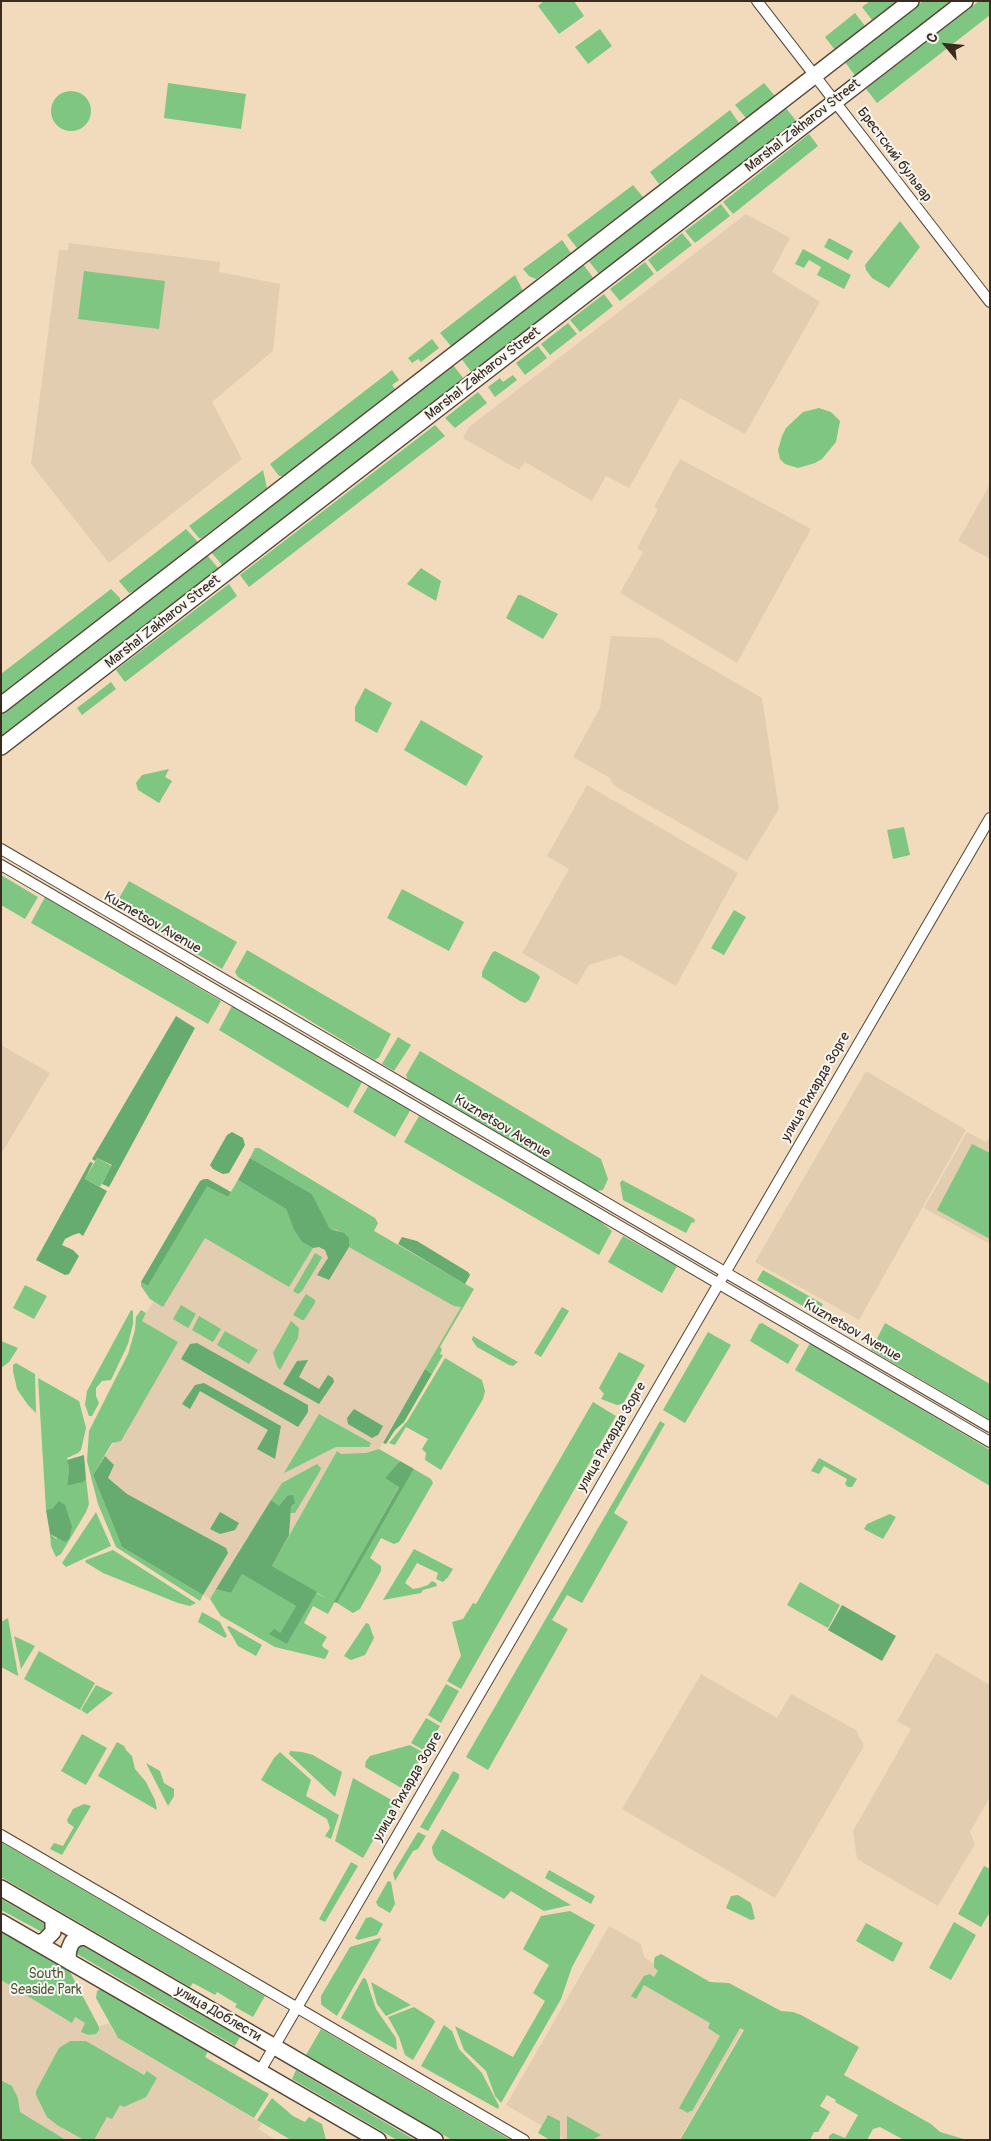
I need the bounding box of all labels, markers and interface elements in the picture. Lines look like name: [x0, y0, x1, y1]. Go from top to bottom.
north arrow: [921, 20, 971, 70]
text: С: [923, 30, 942, 46]
street label: Marshal Zakharov Street: [742, 76, 864, 176]
street label: Брестский бульвар: [853, 104, 935, 206]
street label: Marshal Zakharov Street: [422, 324, 544, 424]
street label: Marshal Zakharov Street: [102, 572, 224, 672]
street label: Kuznetsov Avenue: [100, 888, 204, 958]
street label: улица Рихарда Зорге: [778, 1029, 854, 1145]
street label: Kuznetsov Avenue: [451, 1092, 553, 1162]
street label: Kuznetsov Avenue: [800, 1296, 904, 1366]
street label: улица Рихарда Зорге: [574, 1379, 650, 1495]
street label: улица Рихарда Зорге: [370, 1729, 446, 1845]
park label: South Seaside Park: [10, 1966, 82, 1998]
street label: улица Доблести: [172, 1983, 264, 2045]

